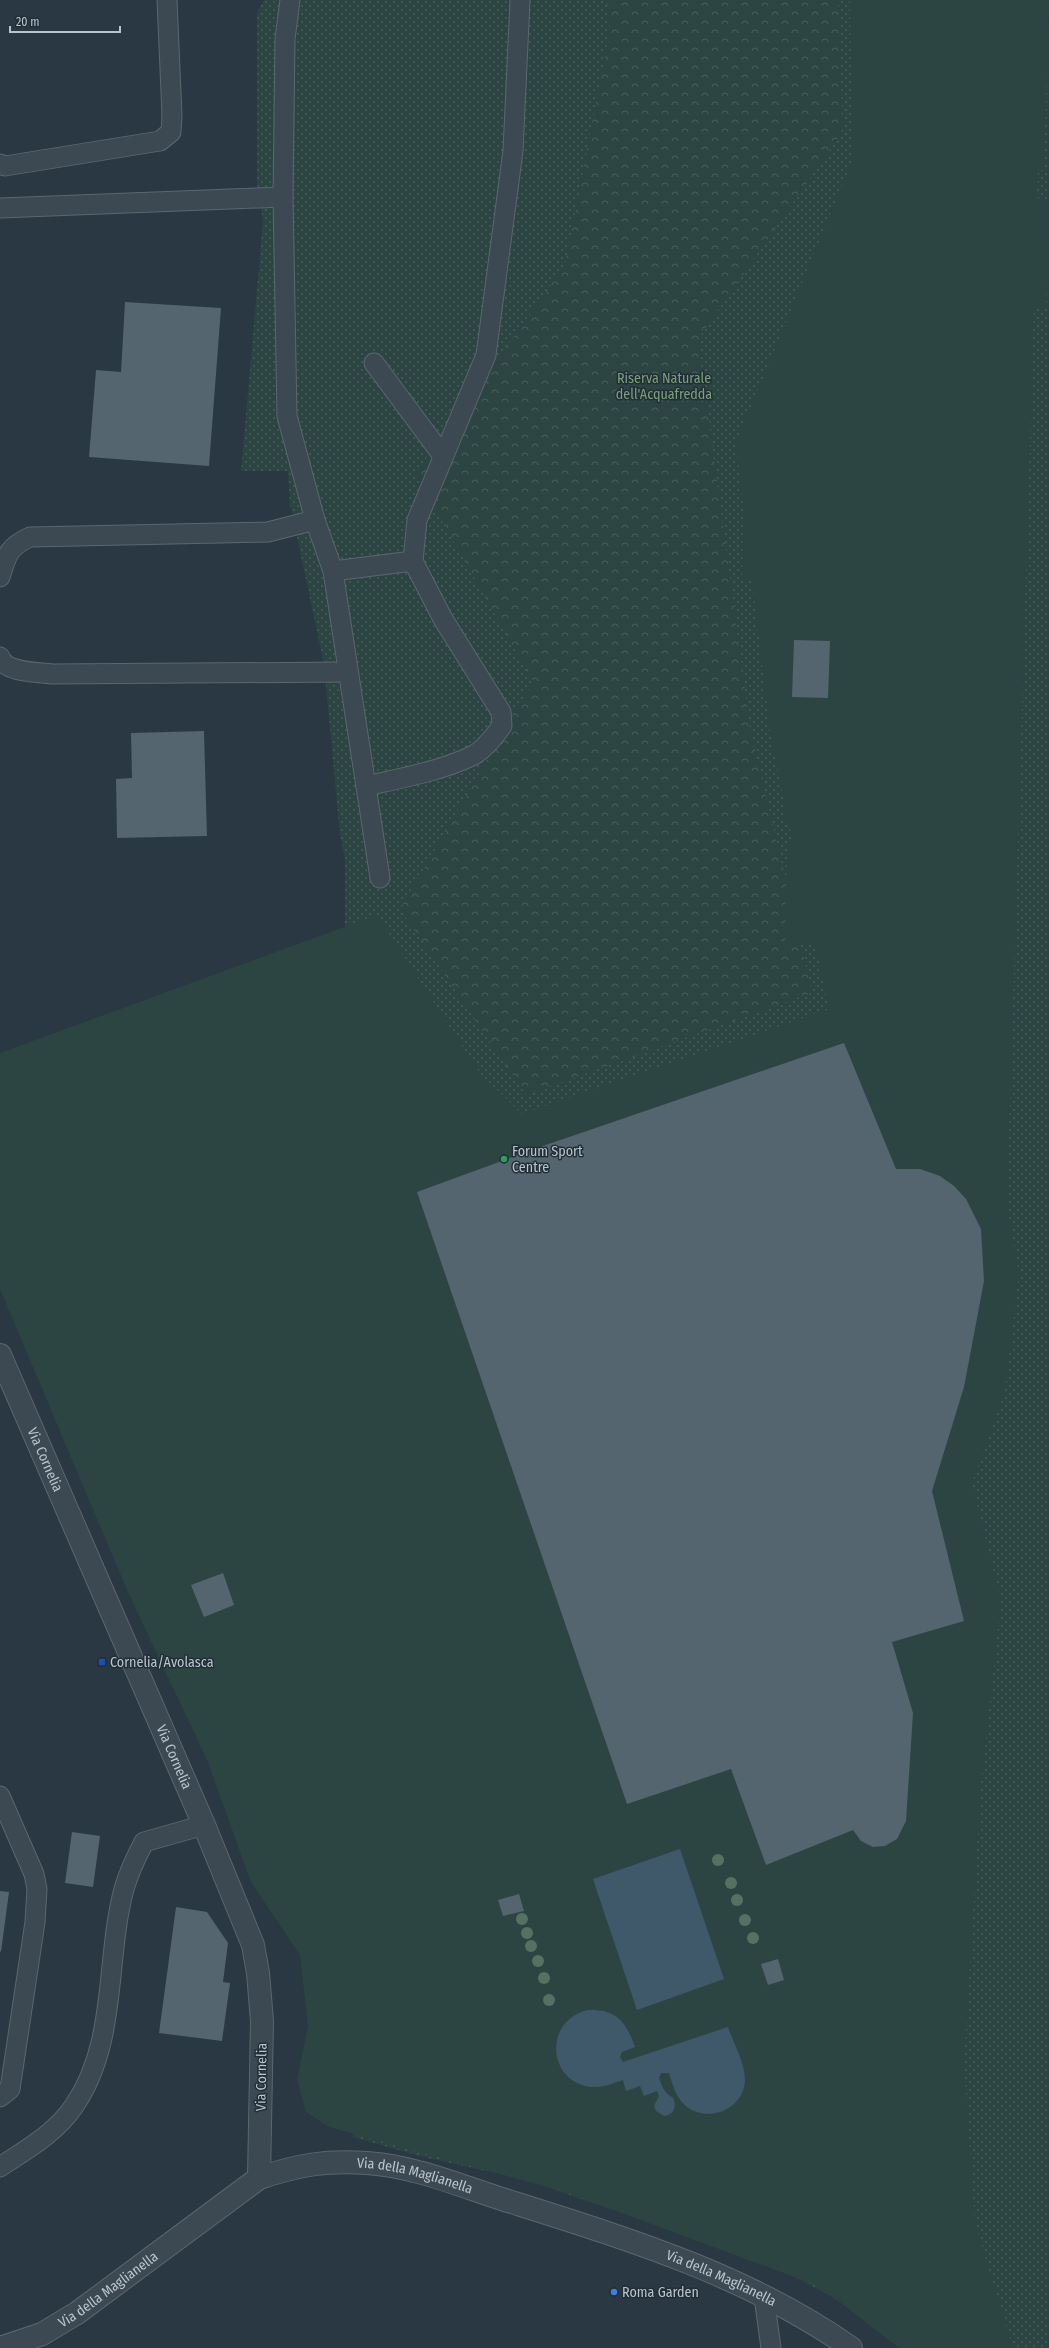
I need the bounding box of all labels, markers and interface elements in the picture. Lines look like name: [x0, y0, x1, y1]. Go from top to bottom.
scale bar: [10, 8, 120, 34]
text: 20 m: [16, 15, 40, 29]
park label: Riserva Naturale dell'Acquafredda: [616, 370, 712, 403]
place label: Forum Sport Centre: [512, 1143, 583, 1176]
marker: Forum Sport Centre: [499, 1154, 509, 1164]
street label: Via Cornelia: [24, 1425, 66, 1495]
place label: Cornelia/Avolasca: [110, 1654, 214, 1671]
marker: Cornelia/Avolasca: [97, 1657, 107, 1667]
street label: Via Cornelia: [153, 1722, 195, 1792]
street label: Via Cornelia: [252, 2043, 271, 2111]
street label: Via della Maglianella: [356, 2154, 475, 2198]
street label: Via della Maglianella: [664, 2247, 779, 2310]
street label: Via della Maglianella: [55, 2248, 161, 2331]
place label: Roma Garden: [622, 2284, 699, 2301]
marker: Roma Garden: [609, 2287, 619, 2297]

